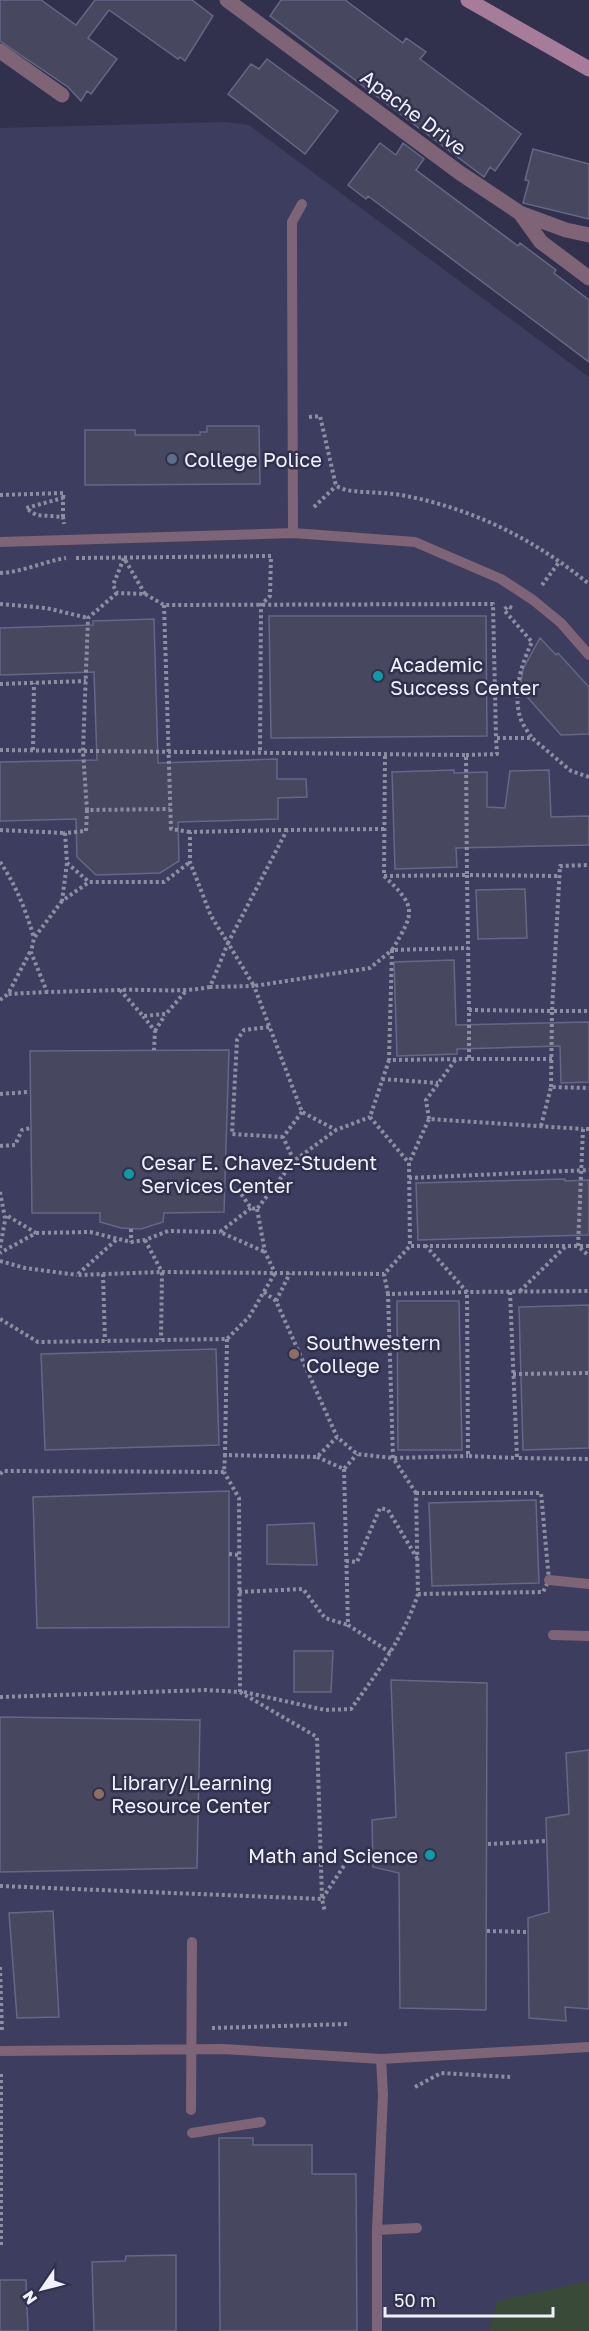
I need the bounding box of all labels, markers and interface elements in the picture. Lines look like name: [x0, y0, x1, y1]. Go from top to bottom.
street label: Apache Drive: [356, 64, 472, 160]
place label: College Police: [184, 447, 322, 471]
marker: College Police: [165, 452, 179, 466]
place label: Academic Success Center: [390, 652, 539, 699]
marker: Academic Success Center: [371, 669, 385, 683]
place label: Cesar E. Chavez-Student Services Center: [141, 1150, 377, 1197]
marker: Cesar E. Chavez-Student Services Center: [122, 1167, 136, 1181]
place label: Southwestern College: [306, 1330, 441, 1377]
marker: Southwestern College: [287, 1347, 301, 1361]
place label: Library/Learning Resource Center: [111, 1770, 272, 1817]
marker: Library/Learning Resource Center: [92, 1787, 106, 1801]
place label: Math and Science: [248, 1843, 418, 1867]
marker: Math and Science: [423, 1848, 437, 1862]
north arrow: [12, 2259, 72, 2319]
scale bar: [385, 2280, 553, 2318]
text: N: [18, 2287, 41, 2308]
text: 50 m: [394, 2289, 436, 2311]

